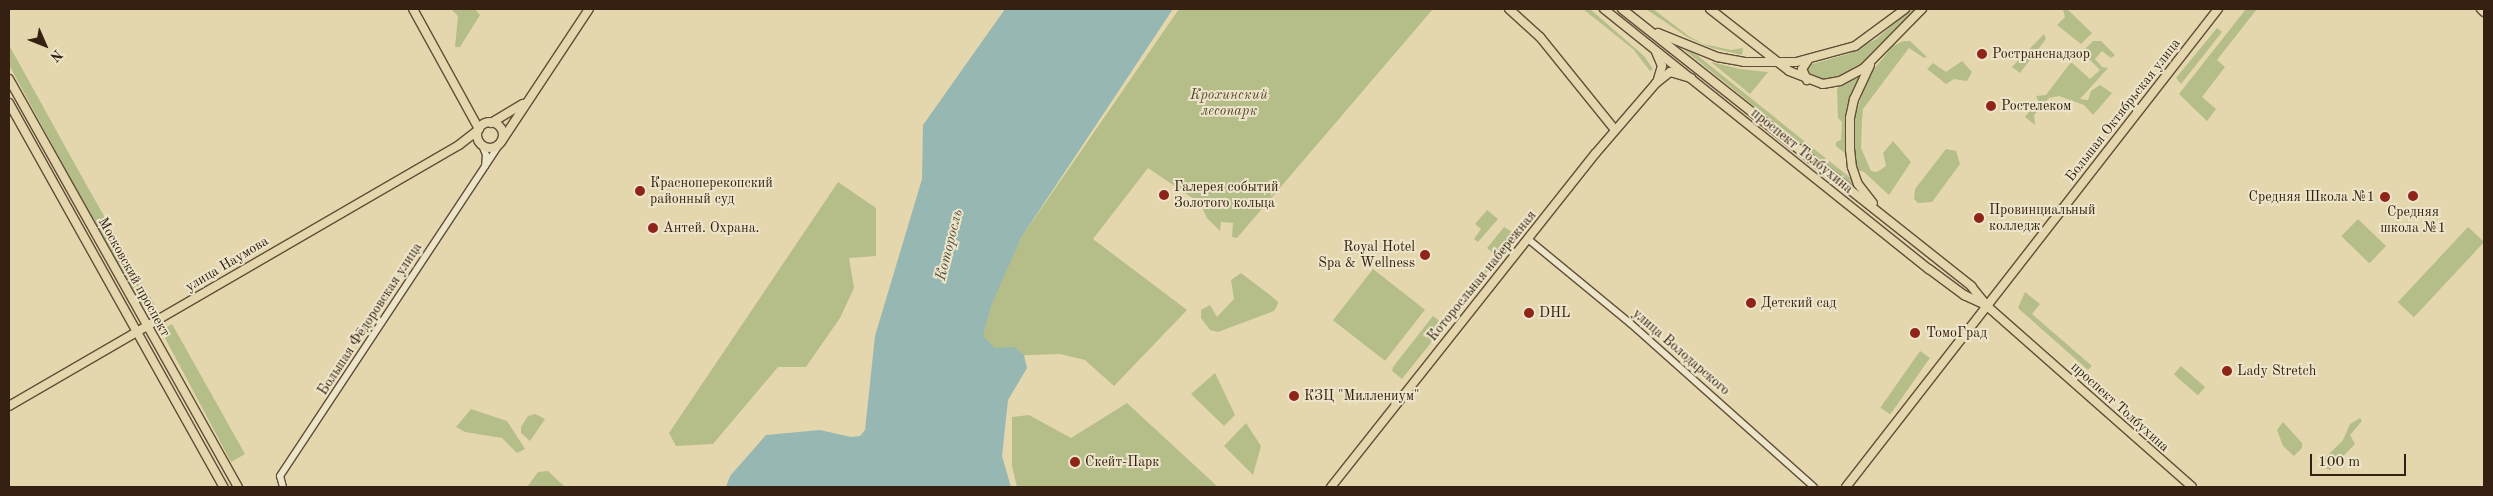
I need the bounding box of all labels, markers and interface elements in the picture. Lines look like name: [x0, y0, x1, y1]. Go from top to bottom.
north arrow: [20, 20, 70, 70]
street label: Большая Октябрьская улица: [2062, 35, 2184, 185]
place label: Ространснадзор: [1992, 46, 2090, 62]
text: N: [47, 47, 65, 64]
marker: Ространснадзор: [1976, 48, 1988, 60]
park label: Крохинский лесопарк: [1190, 87, 1268, 120]
place label: Ростелеком: [2001, 98, 2071, 114]
marker: Ростелеком: [1985, 100, 1997, 112]
street label: проспект Толбухина: [1748, 105, 1856, 197]
place label: Красноперекопский районный суд: [650, 175, 773, 208]
place label: Галерея событий Золотого кольца: [1174, 179, 1279, 212]
marker: Красноперекопский районный суд: [634, 185, 646, 197]
marker: Галерея событий Золотого кольца: [1158, 189, 1170, 201]
place label: Средняя Школа №1: [2249, 189, 2375, 205]
marker: Средняя школа №1: [2407, 190, 2419, 202]
marker: Средняя Школа №1: [2379, 191, 2391, 203]
place label: Провинциальный колледж: [1989, 202, 2096, 234]
place label: Средняя школа №1: [2380, 204, 2446, 236]
street label: Которосльная набережная: [1424, 207, 1540, 345]
water label: Которосль: [932, 208, 968, 282]
marker: Провинциальный колледж: [1973, 212, 1985, 224]
street label: Московский проспект: [94, 215, 174, 339]
place label: Антей. Охрана.: [663, 220, 760, 236]
marker: Антей. Охрана.: [647, 222, 659, 234]
street label: улица Наумова: [182, 233, 272, 295]
place label: Royal Hotel Spa & Wеllness: [1318, 239, 1415, 272]
street label: Большая Фёдоровская улица: [314, 240, 426, 398]
marker: Royal Hotel Spa & Wеllness: [1419, 249, 1431, 261]
place label: Детский сад: [1761, 295, 1836, 311]
marker: Детский сад: [1745, 297, 1757, 309]
place label: DHL: [1539, 305, 1570, 321]
street label: улица Володарского: [1629, 305, 1733, 399]
marker: DHL: [1523, 307, 1535, 319]
place label: ТомоГрад: [1926, 325, 1987, 341]
marker: ТомоГрад: [1908, 326, 1922, 340]
street label: проспект Толбухина: [2067, 358, 2173, 456]
place label: Lady Stretch: [2237, 363, 2316, 379]
marker: Lady Stretch: [2221, 365, 2233, 377]
place label: КЗЦ "Миллениум": [1304, 388, 1420, 404]
marker: КЗЦ "Миллениум": [1288, 390, 1300, 402]
scale bar: [2313, 444, 2409, 476]
place label: Скейт-Парк: [1085, 454, 1159, 470]
text: 100 m: [2318, 455, 2360, 470]
marker: Скейт-Парк: [1069, 456, 1081, 468]

